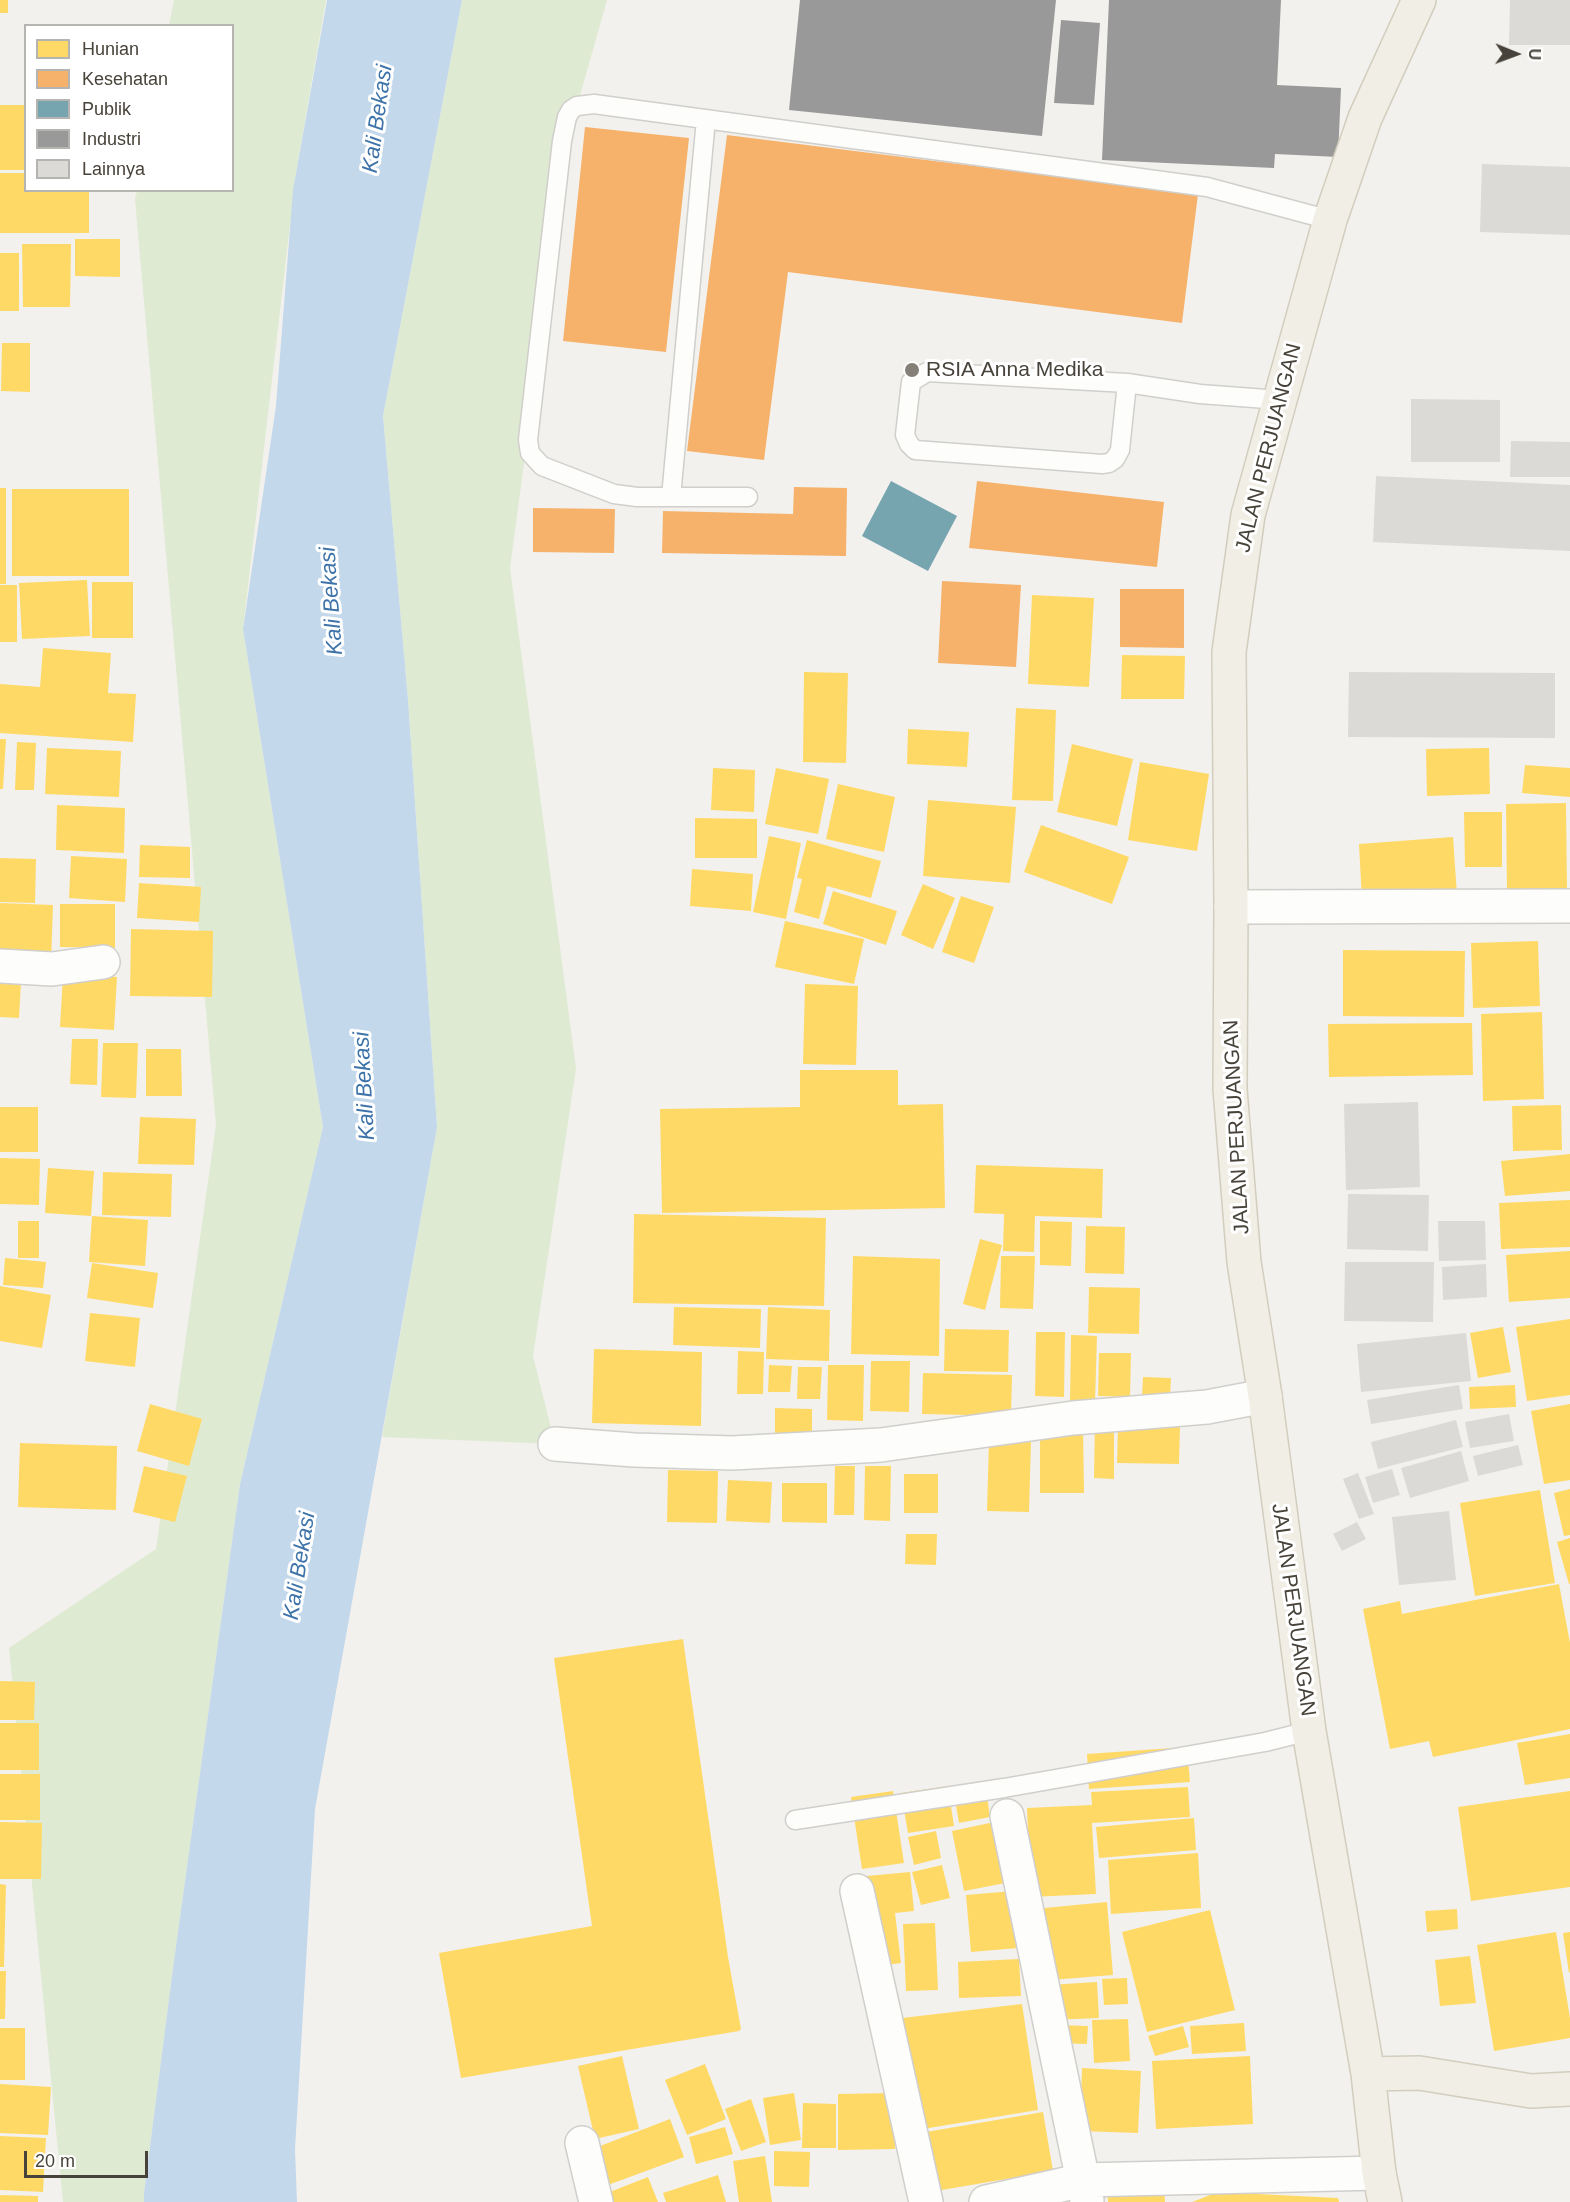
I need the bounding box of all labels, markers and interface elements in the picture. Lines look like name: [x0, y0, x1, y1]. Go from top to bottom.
legend: [24, 24, 234, 192]
north arrow: [1486, 24, 1546, 84]
text: Hunian: [82, 39, 139, 59]
text: U: [1526, 48, 1543, 60]
water label: Kali Bekasi: [357, 63, 399, 175]
text: Kesehatan: [82, 69, 168, 89]
text: Publik: [82, 99, 131, 119]
text: Industri: [82, 129, 141, 149]
text: Lainnya: [82, 159, 145, 179]
street label: JALAN PERJUANGAN: [1231, 341, 1307, 555]
place label: RSIA Anna Medika: [926, 357, 1103, 383]
marker: RSIA Anna Medika: [903, 361, 921, 379]
water label: Kali Bekasi: [315, 546, 349, 656]
street label: JALAN PERJUANGAN: [1219, 1019, 1255, 1235]
water label: Kali Bekasi: [349, 1031, 381, 1141]
street label: JALAN PERJUANGAN: [1266, 1502, 1320, 1718]
water label: Kali Bekasi: [278, 1510, 322, 1622]
scale bar: [27, 2139, 152, 2177]
text: 20 m: [35, 2151, 75, 2171]

